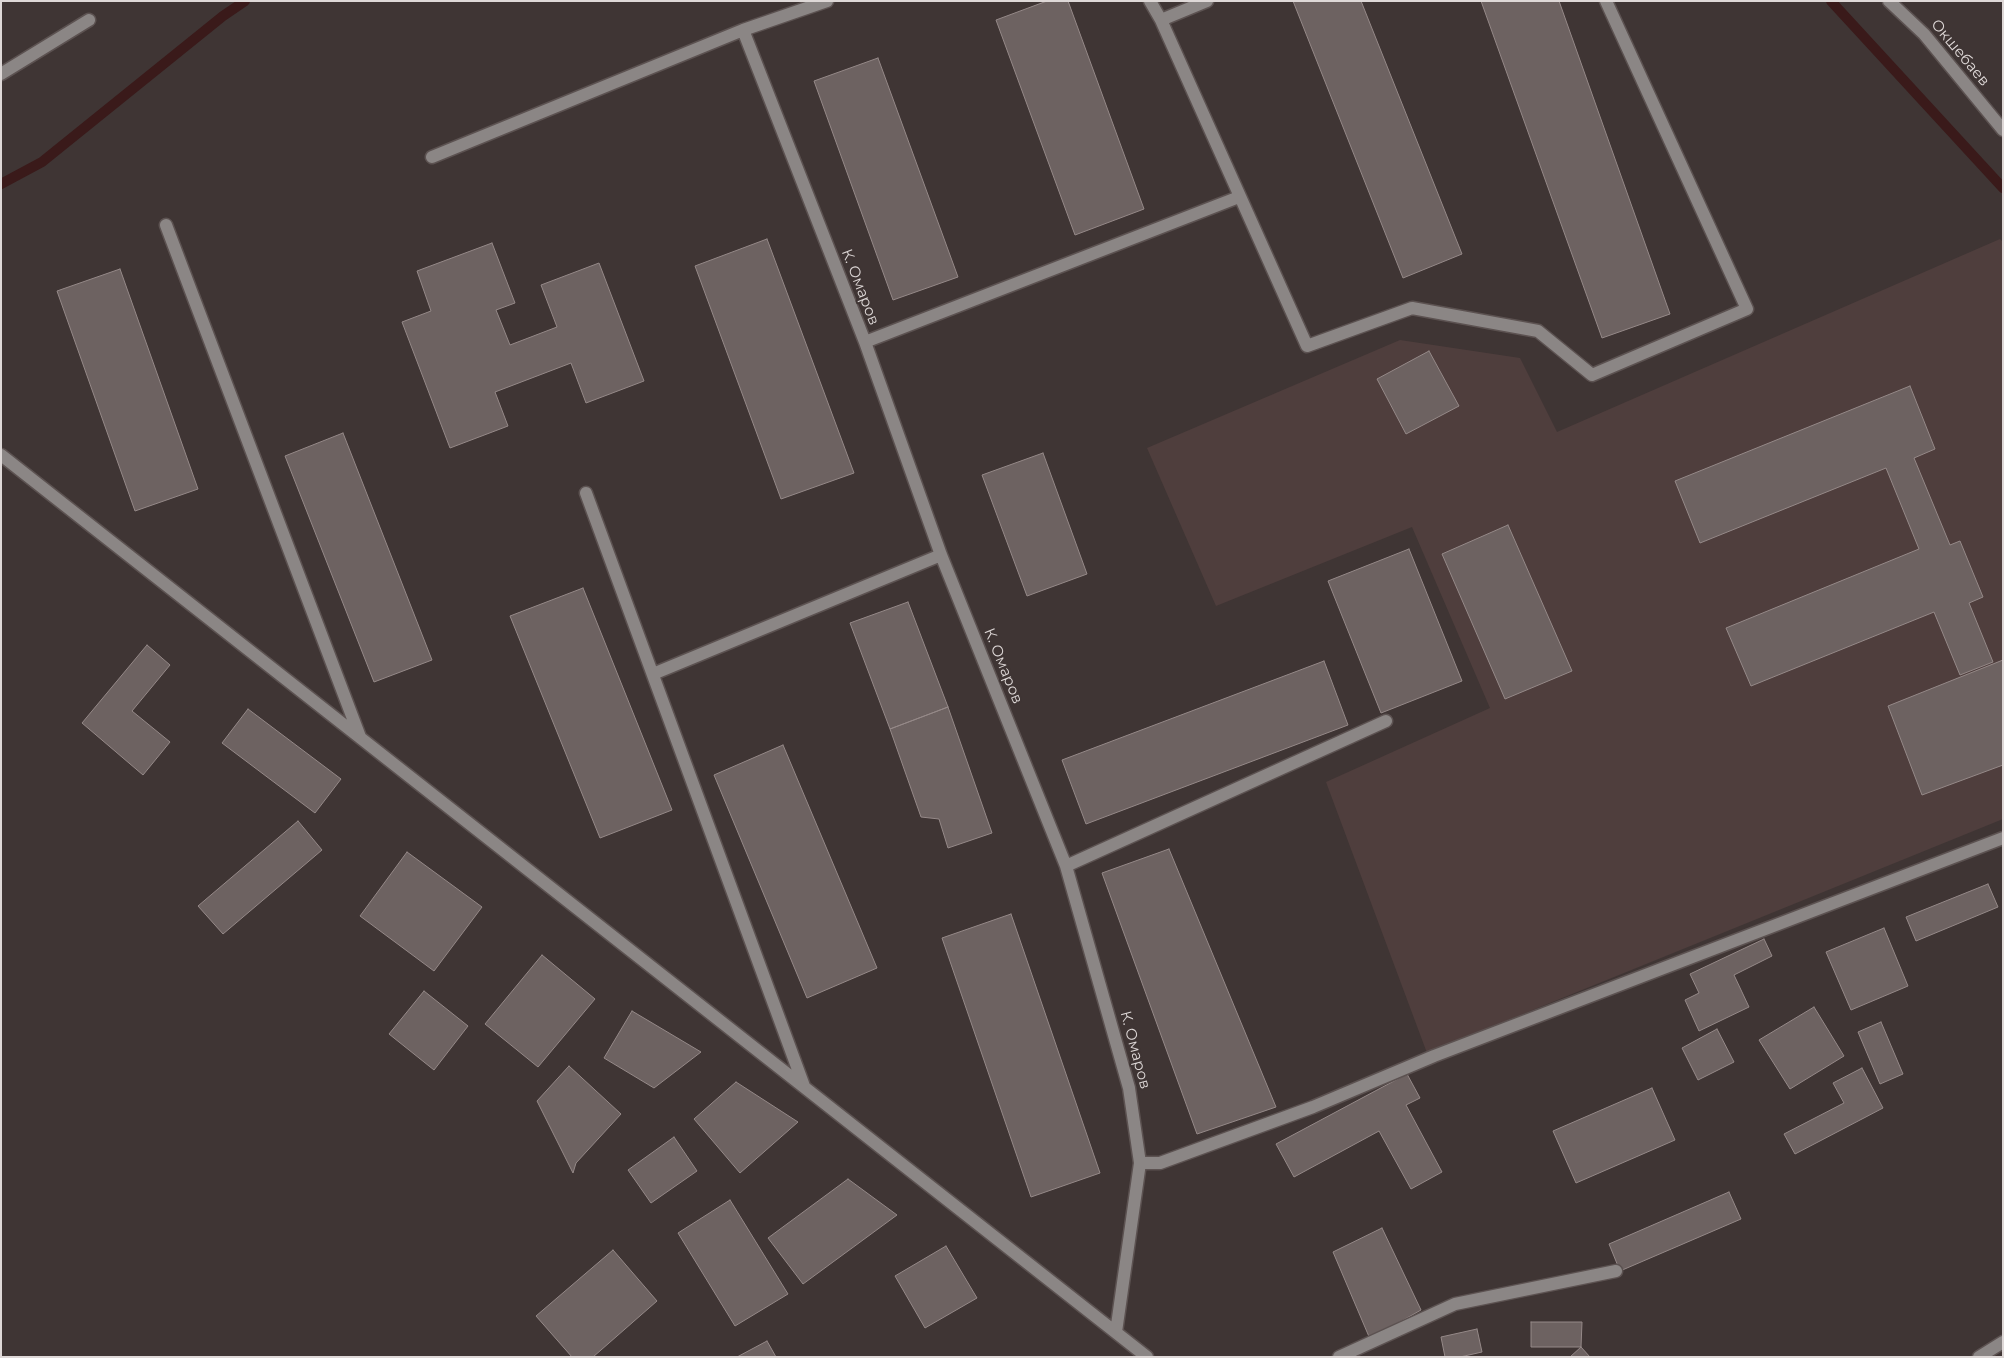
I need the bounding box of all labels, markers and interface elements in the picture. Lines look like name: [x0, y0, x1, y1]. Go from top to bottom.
street label: Окшебаев: [1927, 16, 1993, 90]
street label: К. Омаров: [837, 246, 883, 328]
street label: К. Омаров: [980, 626, 1026, 706]
street label: К. Омаров: [1116, 1009, 1154, 1091]

